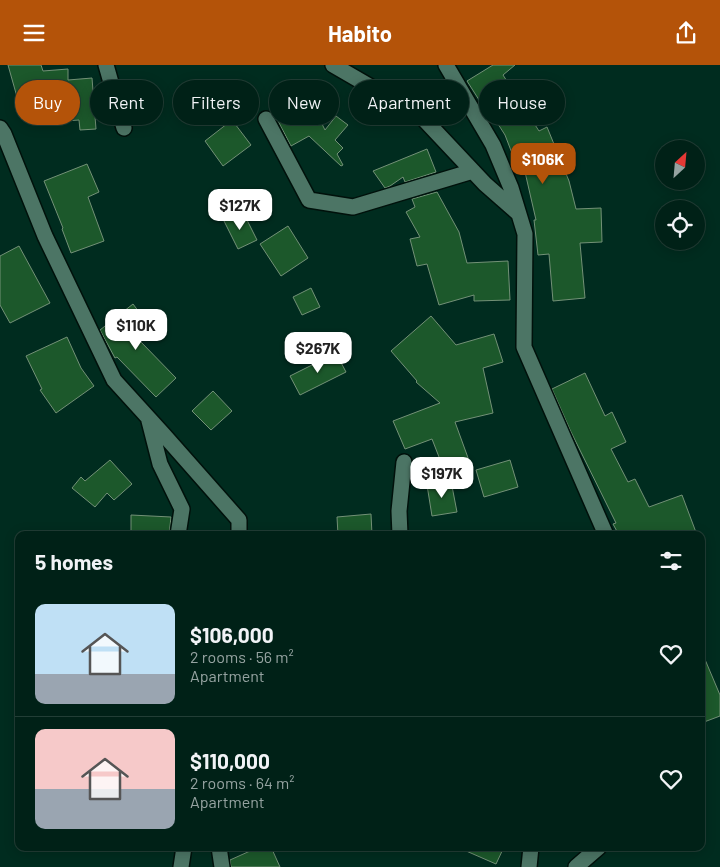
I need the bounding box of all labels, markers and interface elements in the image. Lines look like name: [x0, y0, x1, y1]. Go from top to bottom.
icon: menu: [20, 19, 48, 47]
icon: share: [672, 19, 700, 47]
text: Habito: [328, 20, 392, 46]
chip: Buy: [15, 80, 80, 125]
chip: Rent: [90, 80, 163, 125]
chip: Filters: [173, 80, 259, 125]
chip: New: [269, 80, 339, 125]
chip: Apartment: [349, 80, 469, 125]
chip: House: [479, 80, 565, 125]
north arrow: [655, 140, 705, 190]
map controls: [655, 140, 705, 250]
pin: $106K: [508, 143, 578, 185]
text: $106K: [522, 149, 564, 168]
pin: $127K: [205, 189, 275, 231]
text: $127K: [219, 195, 261, 214]
button: locate: [655, 200, 705, 250]
pin: $110K: [101, 309, 171, 351]
text: $110K: [116, 315, 156, 334]
pin: $267K: [283, 331, 353, 374]
text: $267K: [296, 338, 340, 357]
pin: $197K: [407, 457, 477, 499]
text: $197K: [421, 463, 463, 482]
icon: filters: [657, 547, 685, 575]
text: 5 homes: [35, 549, 113, 574]
text: $106,000: [190, 622, 274, 647]
icon: home: [75, 624, 135, 684]
icon: heart: [657, 640, 685, 668]
text: 2 rooms · 56 m²: [190, 647, 294, 666]
text: Apartment: [190, 666, 265, 685]
text: $110,000: [190, 748, 270, 773]
icon: home: [75, 749, 135, 809]
icon: heart: [657, 765, 685, 793]
text: 2 rooms · 64 m²: [190, 773, 294, 792]
text: Apartment: [190, 792, 265, 811]

